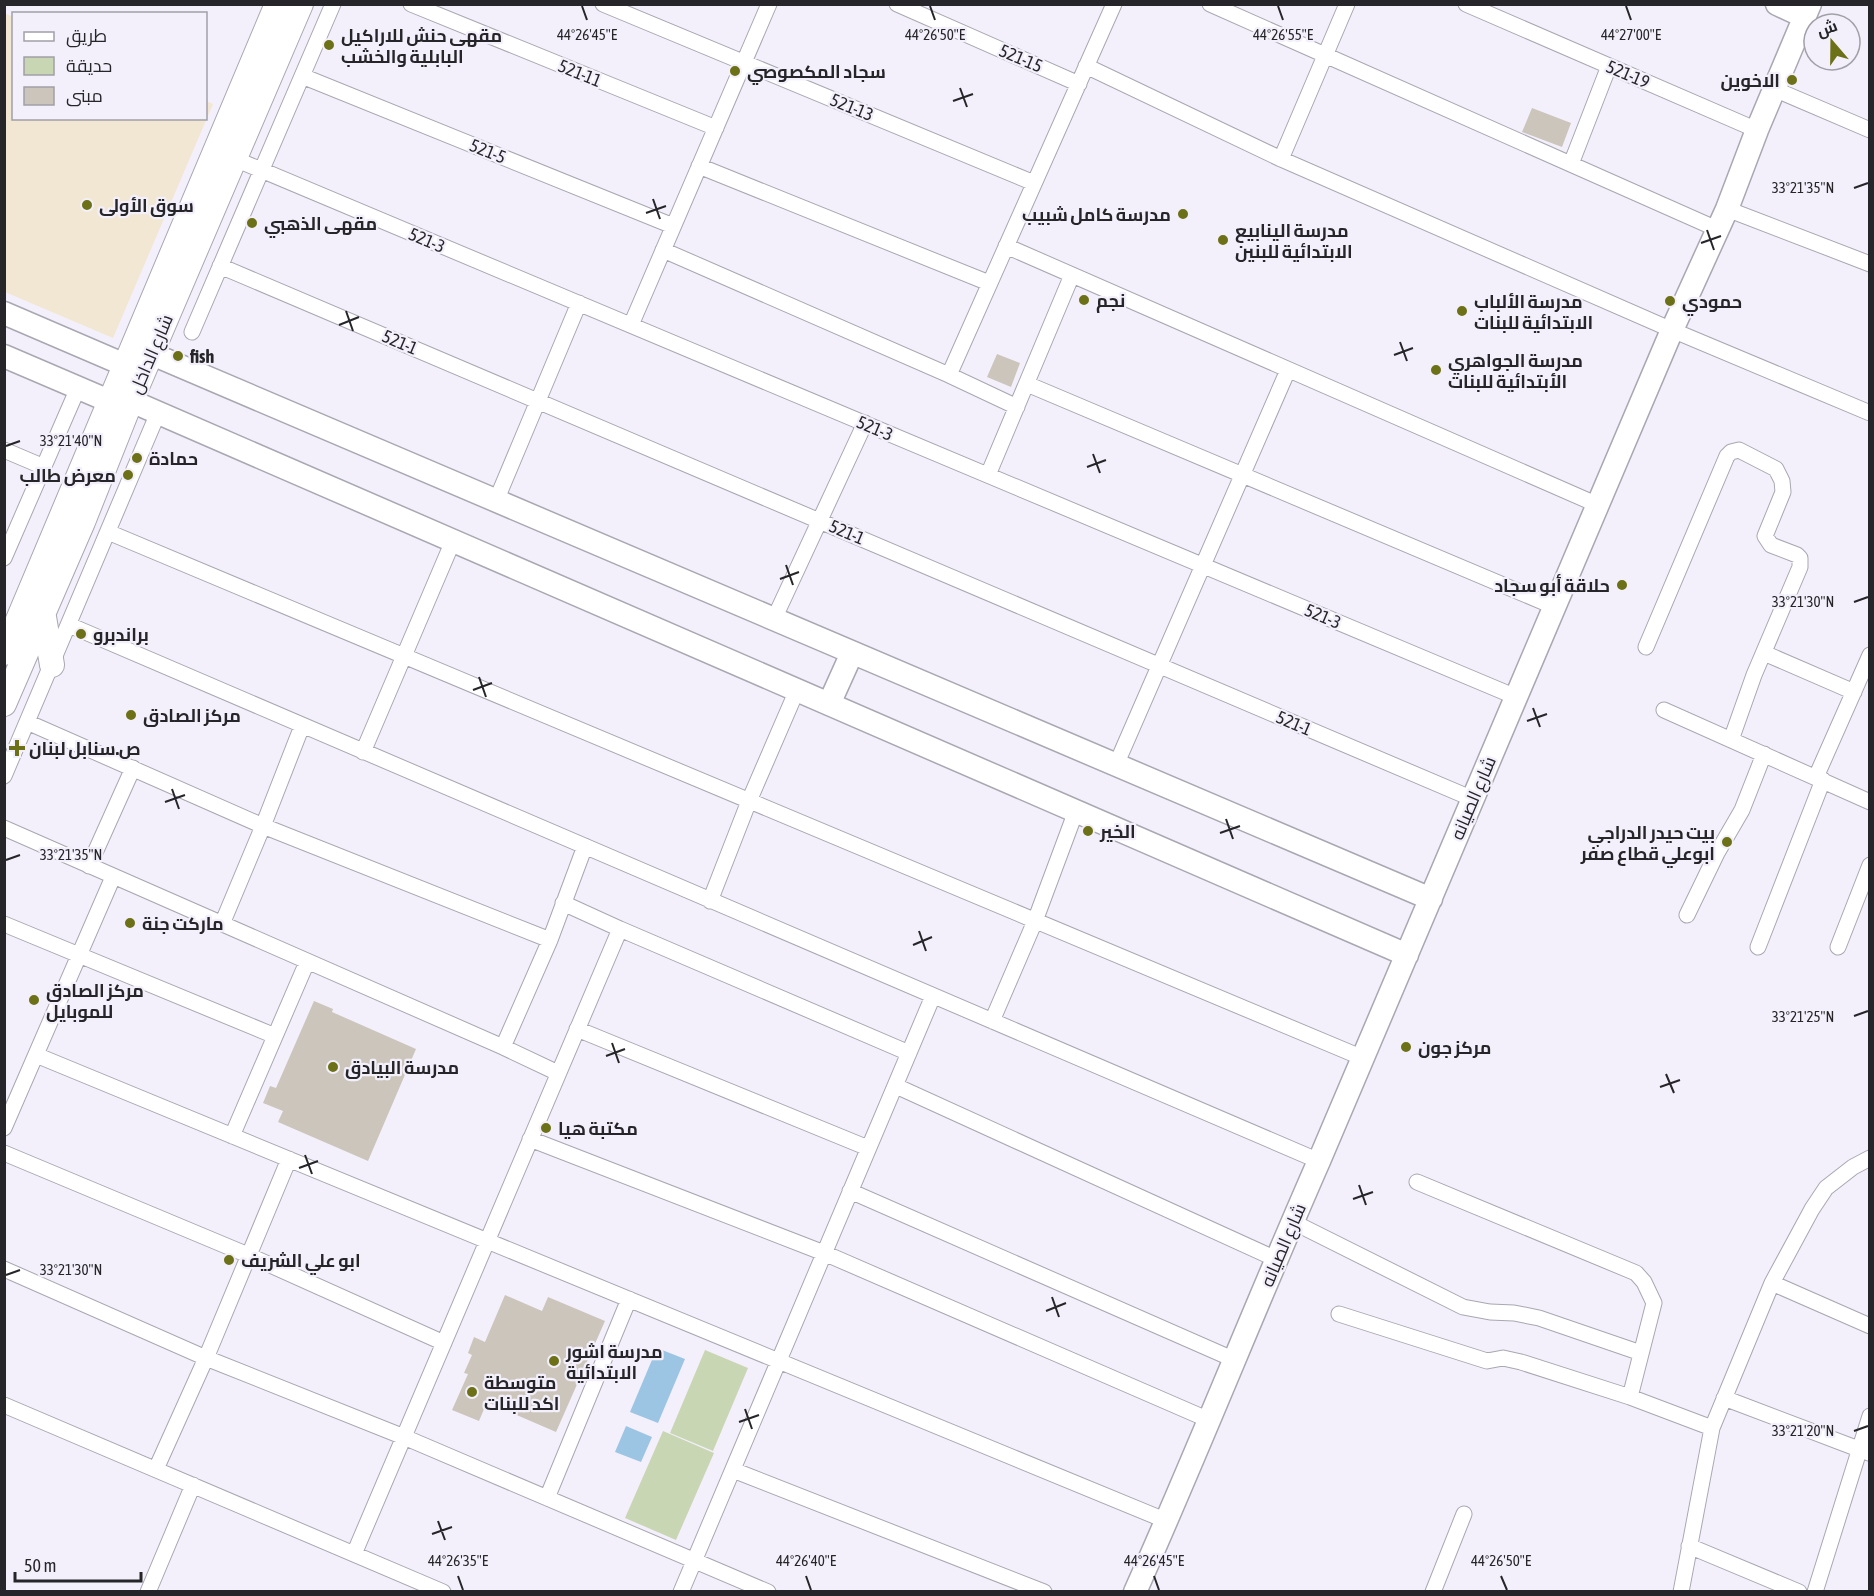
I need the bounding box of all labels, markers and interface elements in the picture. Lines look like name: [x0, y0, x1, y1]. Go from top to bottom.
legend: [12, 12, 207, 120]
north arrow: [1802, 12, 1862, 72]
text: ش: [1814, 16, 1840, 41]
text: طريق: [66, 25, 107, 48]
place label: مقهى حنش للاراكيل البابلية والخشب: [341, 25, 502, 68]
text: 44°26'45"E: [557, 26, 618, 43]
text: 44°26'50"E: [905, 26, 966, 43]
text: 44°26'55"E: [1253, 26, 1314, 43]
text: 44°27'00"E: [1601, 26, 1662, 43]
marker: مقهى حنش للاراكيل البابلية والخشب: [322, 38, 336, 52]
street label: 521-15: [996, 40, 1046, 76]
text: حديقة: [66, 55, 112, 76]
street label: 521-11: [555, 55, 605, 91]
street label: 521-19: [1603, 56, 1653, 92]
place label: سجاد المكصوصي: [747, 61, 886, 86]
marker: سجاد المكصوصي: [728, 64, 742, 78]
place label: الاخوين: [1721, 70, 1780, 92]
marker: الاخوين: [1785, 73, 1799, 87]
text: مبنى: [66, 85, 103, 107]
street label: 521-13: [827, 89, 877, 125]
street label: 521-5: [467, 134, 509, 168]
text: 33°21'35"N: [1772, 179, 1834, 196]
place label: سوق الأولى: [99, 195, 194, 217]
marker: سوق الأولى: [80, 198, 94, 212]
place label: مدرسة كامل شبيب: [1022, 204, 1171, 226]
marker: مدرسة كامل شبيب: [1176, 207, 1190, 221]
place label: مقهى الذهبي: [264, 213, 377, 239]
marker: مقهى الذهبي: [245, 216, 259, 230]
place label: مدرسة الينابيع الابتدائية للبنين: [1235, 220, 1353, 263]
street label: 521-3: [406, 223, 448, 257]
marker: مدرسة الينابيع الابتدائية للبنين: [1216, 233, 1230, 247]
place label: نجم: [1096, 290, 1125, 313]
place label: مدرسة الألباب الابتدائية للبنات: [1474, 291, 1593, 333]
place label: حمودي: [1682, 291, 1742, 316]
marker: نجم: [1077, 293, 1091, 307]
marker: حمودي: [1663, 294, 1677, 308]
marker: مدرسة الألباب الابتدائية للبنات: [1455, 304, 1469, 318]
street label: شارع الداخل: [125, 311, 179, 398]
street label: 521-1: [379, 325, 421, 359]
place label: fish: [189, 346, 214, 367]
marker: fish: [171, 349, 185, 363]
place label: مدرسة الجواهري الأبتدائية للبنات: [1448, 350, 1583, 392]
marker: مدرسة الجواهري الأبتدائية للبنات: [1429, 363, 1443, 377]
street label: 521-3: [854, 411, 896, 445]
text: 33°21'40"N: [40, 432, 102, 449]
place label: حمادة: [149, 448, 198, 469]
marker: حمادة: [130, 451, 144, 465]
place label: معرض طالب: [19, 465, 116, 487]
marker: معرض طالب: [121, 468, 135, 482]
street label: 521-1: [826, 515, 868, 549]
place label: حلاقة أبو سجاد: [1494, 573, 1610, 597]
marker: حلاقة أبو سجاد: [1615, 578, 1629, 592]
text: 33°21'30"N: [1772, 593, 1834, 610]
street label: 521-3: [1302, 599, 1344, 633]
place label: براندبرو: [93, 624, 149, 646]
marker: براندبرو: [74, 627, 88, 641]
place label: مركز الصادق: [143, 705, 241, 727]
street label: 521-1: [1273, 706, 1315, 740]
marker: مركز الصادق: [124, 708, 138, 722]
place label: ص.سنابل لبنان: [29, 738, 141, 760]
marker: ص.سنابل لبنان: [10, 741, 24, 755]
street label: شارع الصيانه: [1446, 753, 1502, 844]
place label: الخير: [1099, 821, 1136, 843]
place label: بيت حيدر الدراجي ابوعلي قطاع صفر: [1580, 822, 1715, 869]
marker: الخير: [1081, 824, 1095, 838]
marker: بيت حيدر الدراجي ابوعلي قطاع صفر: [1720, 835, 1734, 849]
text: 33°21'35"N: [40, 846, 102, 863]
place label: ماركت جنة: [142, 913, 224, 934]
marker: ماركت جنة: [123, 916, 137, 930]
place label: مركز الصادق للموبايل: [46, 980, 144, 1023]
marker: مركز الصادق للموبايل: [27, 993, 41, 1007]
text: 33°21'25"N: [1772, 1008, 1834, 1025]
place label: مركز جون: [1418, 1037, 1491, 1059]
marker: مركز جون: [1399, 1040, 1413, 1054]
place label: مدرسة البيادق: [345, 1057, 459, 1079]
marker: مدرسة البيادق: [326, 1060, 340, 1074]
place label: مكتبة هيا: [558, 1118, 638, 1139]
marker: مكتبة هيا: [539, 1121, 553, 1135]
street label: شارع الصيانه: [1256, 1200, 1312, 1291]
place label: ابو علي الشريف: [241, 1250, 361, 1276]
marker: ابو علي الشريف: [222, 1253, 236, 1267]
text: 33°21'30"N: [40, 1261, 102, 1278]
place label: مدرسة اشور الابتدائية: [565, 1341, 663, 1383]
marker: مدرسة اشور الابتدائية: [547, 1354, 561, 1368]
place label: متوسطة اكد للبنات: [484, 1372, 560, 1414]
marker: متوسطة اكد للبنات: [465, 1385, 479, 1399]
text: 33°21'20"N: [1772, 1422, 1834, 1439]
scale bar: [15, 1545, 141, 1583]
text: 44°26'35"E: [428, 1552, 489, 1569]
text: 44°26'40"E: [776, 1552, 837, 1569]
text: 44°26'45"E: [1124, 1552, 1185, 1569]
text: 44°26'50"E: [1471, 1552, 1532, 1569]
text: 50 m: [24, 1555, 56, 1576]

